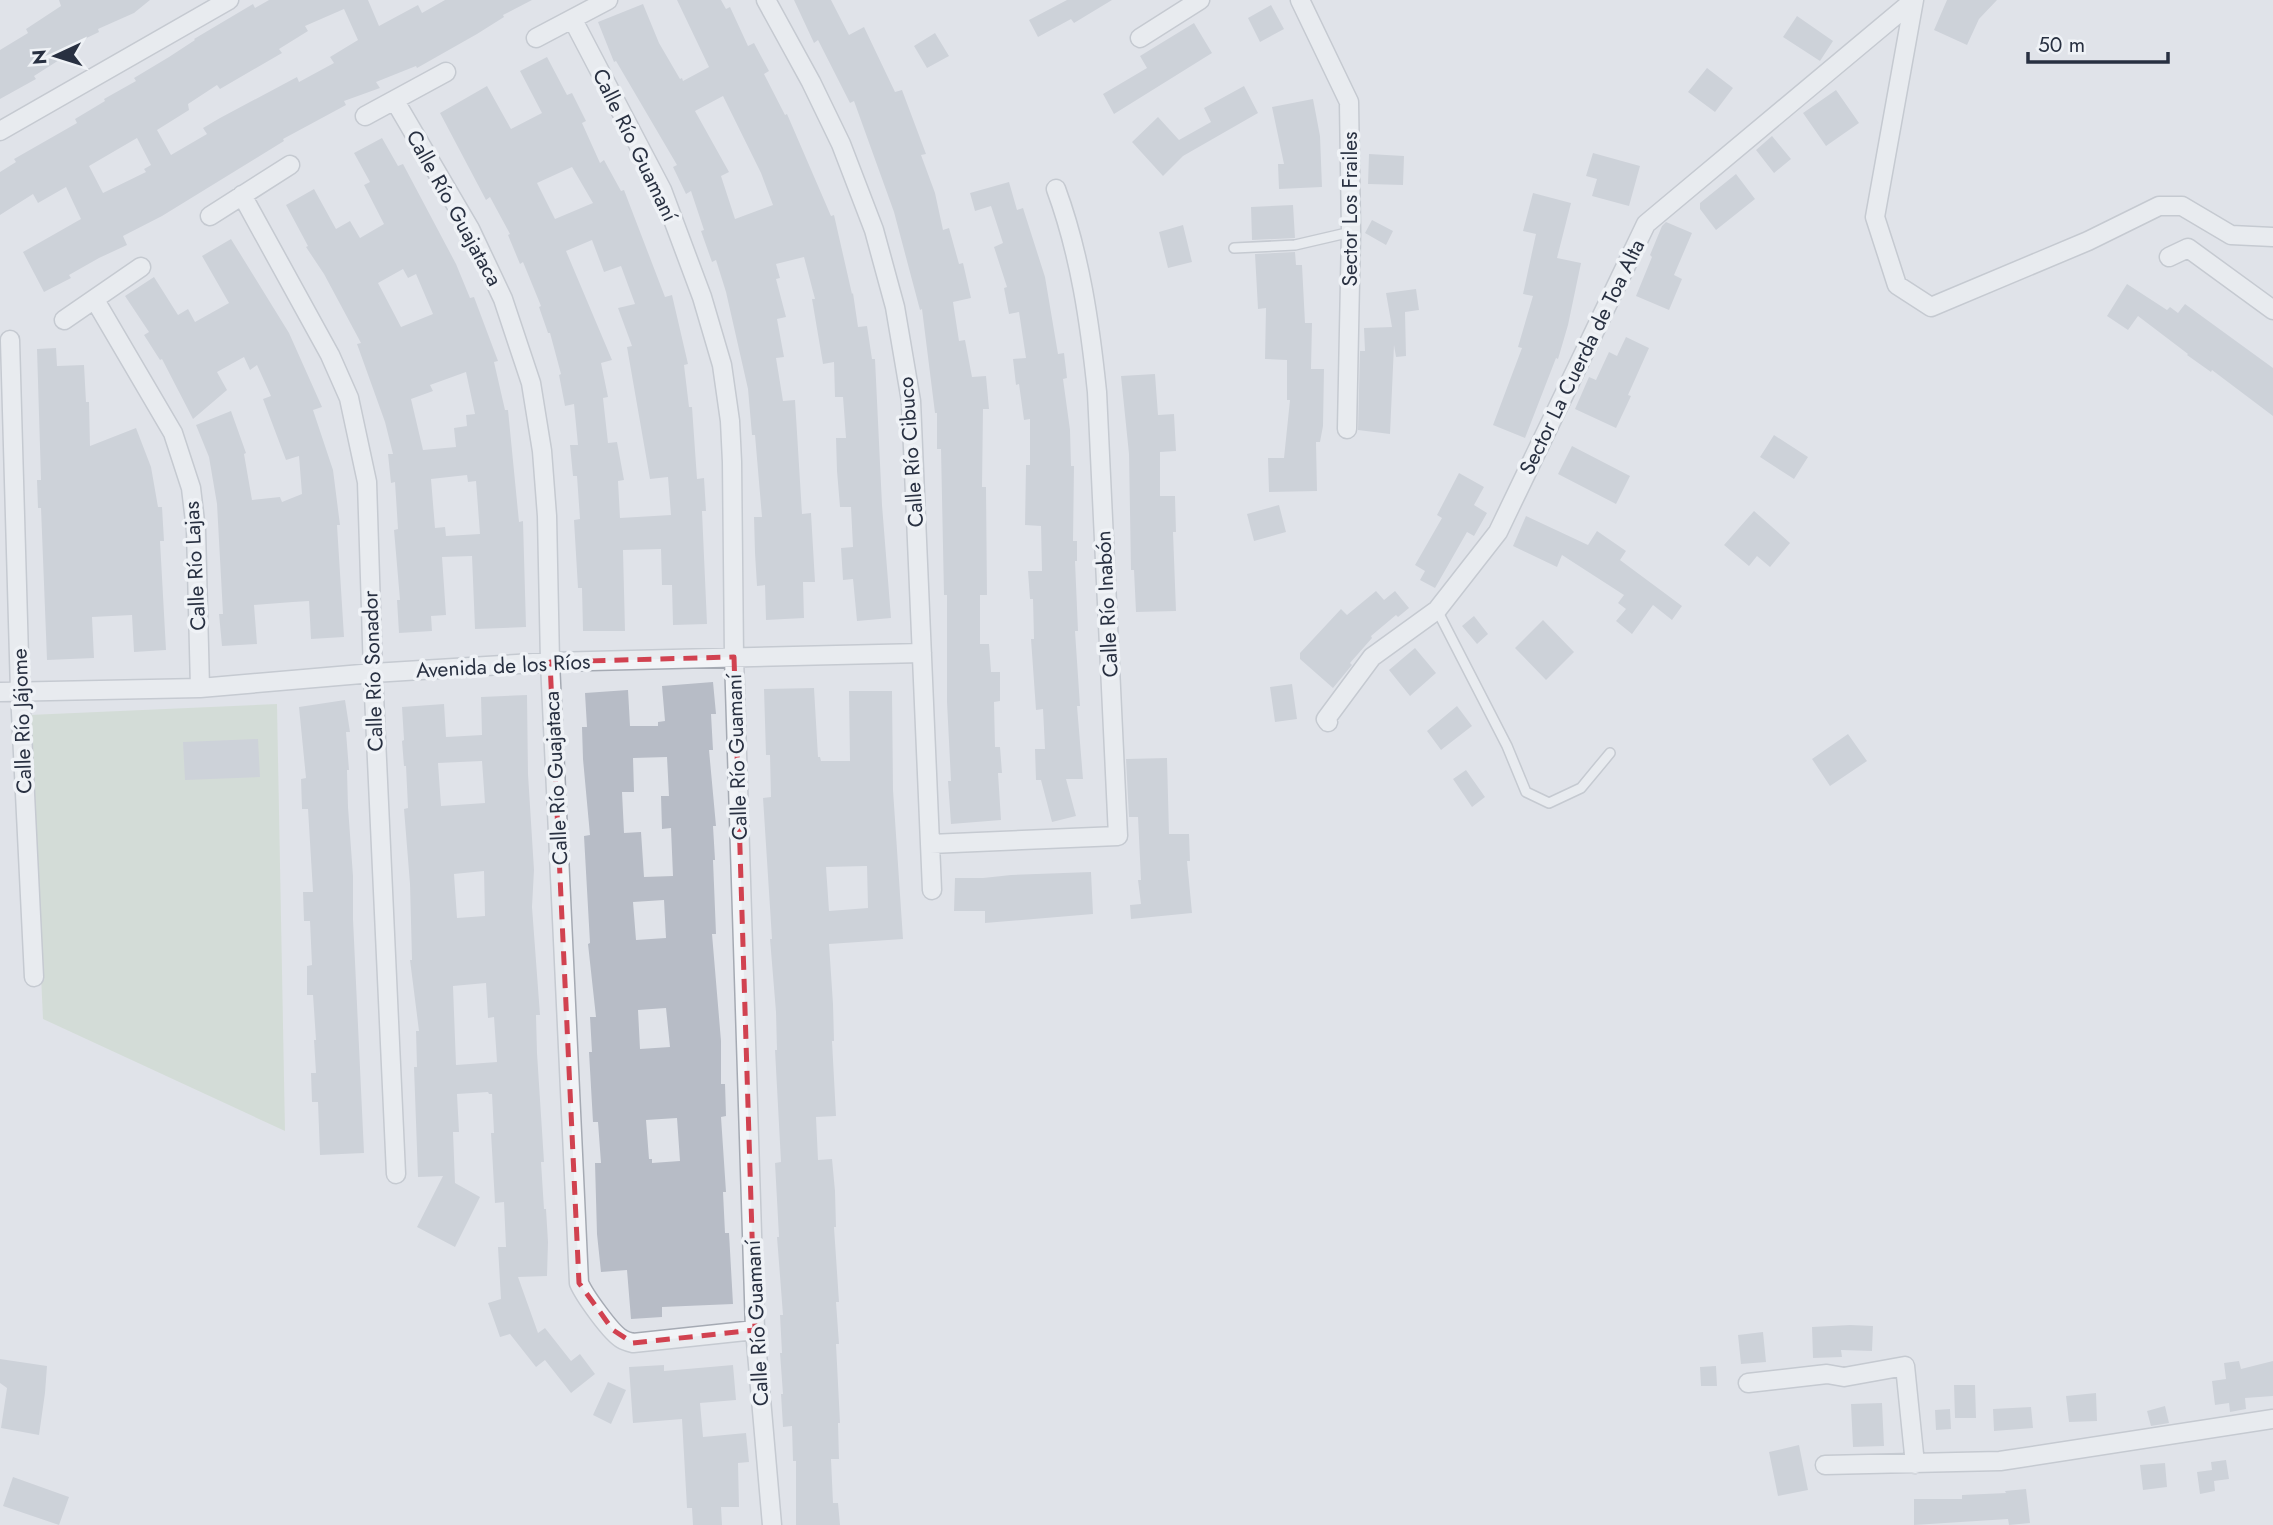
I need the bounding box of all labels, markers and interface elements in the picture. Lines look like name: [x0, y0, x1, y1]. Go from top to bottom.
north arrow: [21, 21, 91, 91]
scale bar: [2028, 21, 2168, 65]
text: 50 m: [2038, 30, 2085, 60]
text: N: [26, 49, 54, 66]
street label: Calle Río Guamaní: [585, 64, 686, 228]
street label: Calle Río Guajataca: [399, 125, 509, 291]
street label: Sector Los Frailes: [1335, 131, 1365, 287]
street label: Sector La Cuerda de Toa Alta: [1512, 234, 1652, 480]
street label: Calle Río Cibuco: [891, 376, 931, 528]
street label: Calle Río Lajas: [177, 500, 213, 632]
street label: Calle Río Inabón: [1088, 530, 1126, 678]
street label: Calle Río Sonador: [355, 589, 391, 752]
street label: Avenida de los Ríos: [415, 646, 591, 686]
street label: Calle Río Jájome: [4, 648, 40, 794]
street label: Calle Río Guamaní: [719, 672, 755, 841]
street label: Calle Río Guajataca: [536, 690, 576, 866]
street label: Calle Río Guamaní: [738, 1237, 776, 1407]

